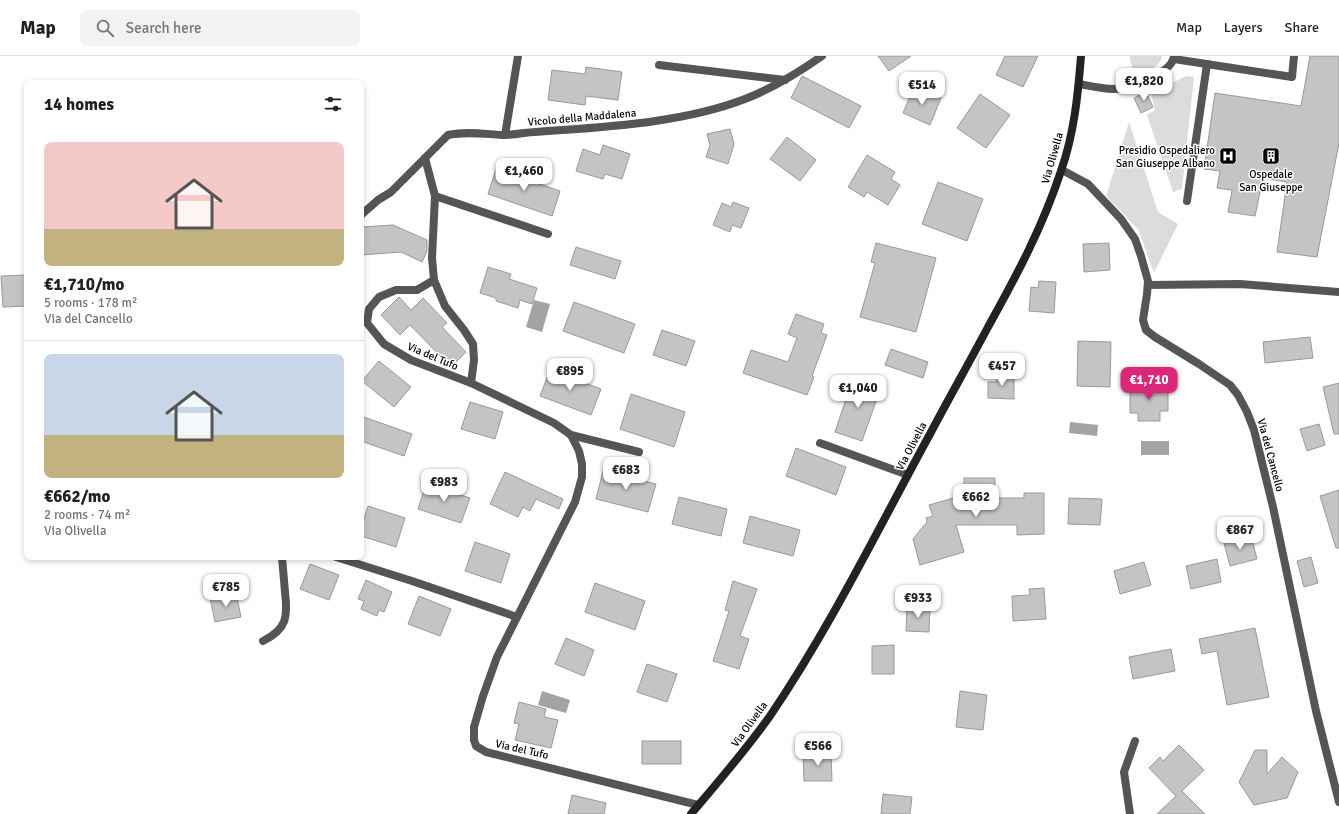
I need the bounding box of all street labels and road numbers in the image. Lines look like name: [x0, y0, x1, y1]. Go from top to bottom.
street label: Vicolo della Maddalena: [527, 106, 637, 129]
street label: Via Olivella: [1039, 131, 1066, 185]
street label: Via del Tufo: [405, 340, 460, 373]
street label: Via del Cancello: [1255, 417, 1287, 493]
street label: Via Olivella: [893, 419, 930, 473]
street label: Via Olivella: [729, 699, 770, 750]
street label: Via del Tufo: [494, 737, 550, 762]

